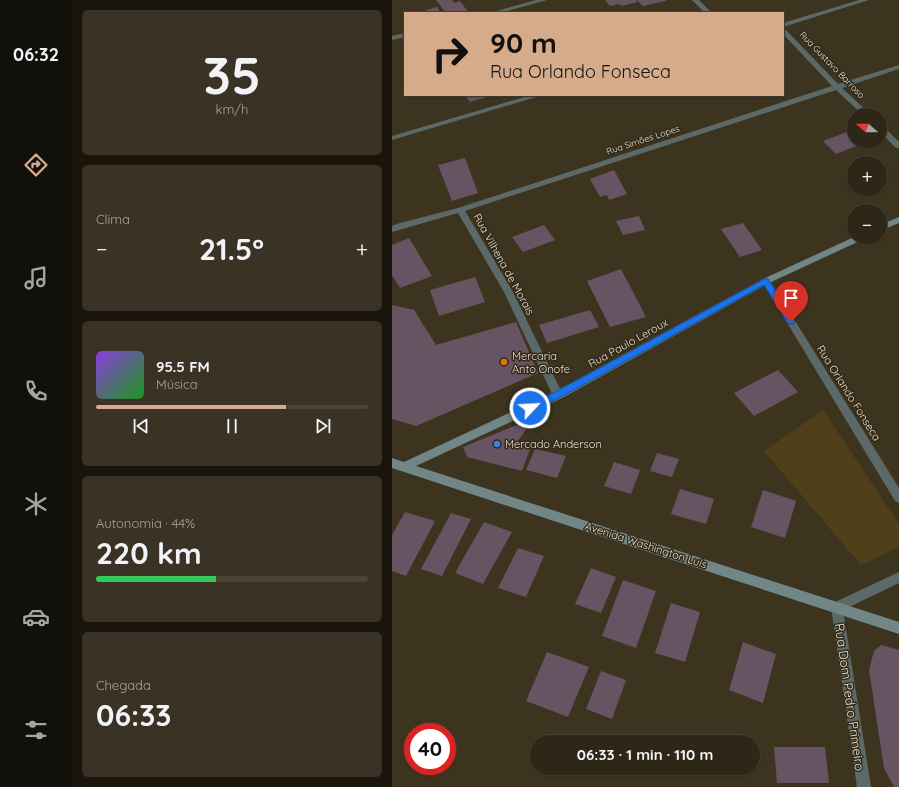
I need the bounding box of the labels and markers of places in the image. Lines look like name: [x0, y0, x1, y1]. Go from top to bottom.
pin: [774, 281, 808, 322]
place label: Mercaria Anto Onofe: [512, 349, 570, 376]
marker: Mercaria Anto Onofe: [499, 357, 509, 367]
place label: Mercado Anderson: [505, 437, 602, 451]
marker: Mercado Anderson: [492, 439, 502, 449]

